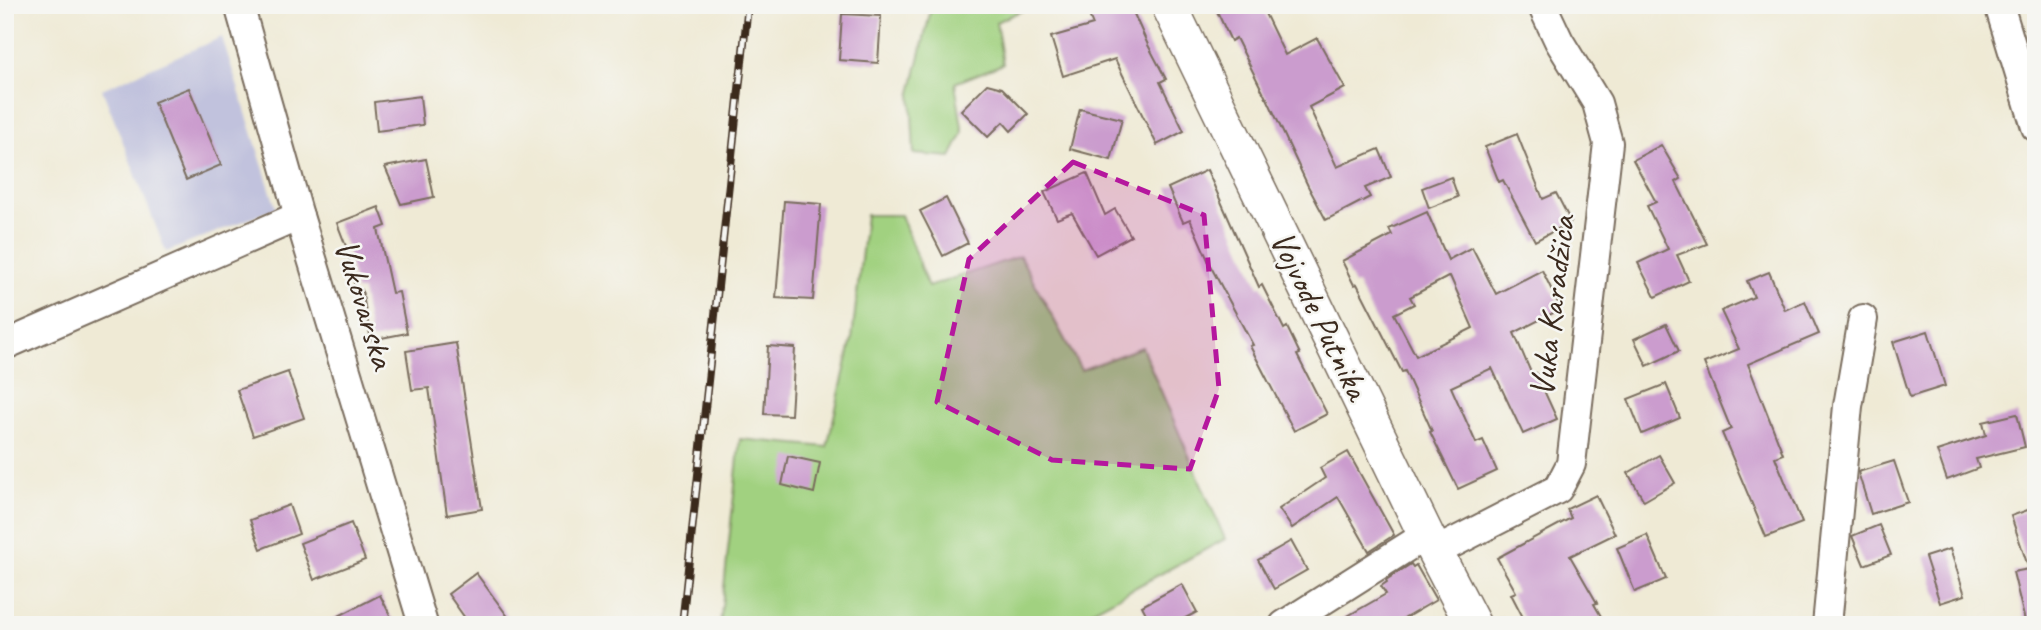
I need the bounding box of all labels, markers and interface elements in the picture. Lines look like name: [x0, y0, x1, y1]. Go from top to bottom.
street label: Vuka Karadžića: [1519, 210, 1586, 399]
street label: Vojvode Putnika: [1260, 223, 1381, 409]
street label: Vukovarska: [324, 234, 407, 377]

